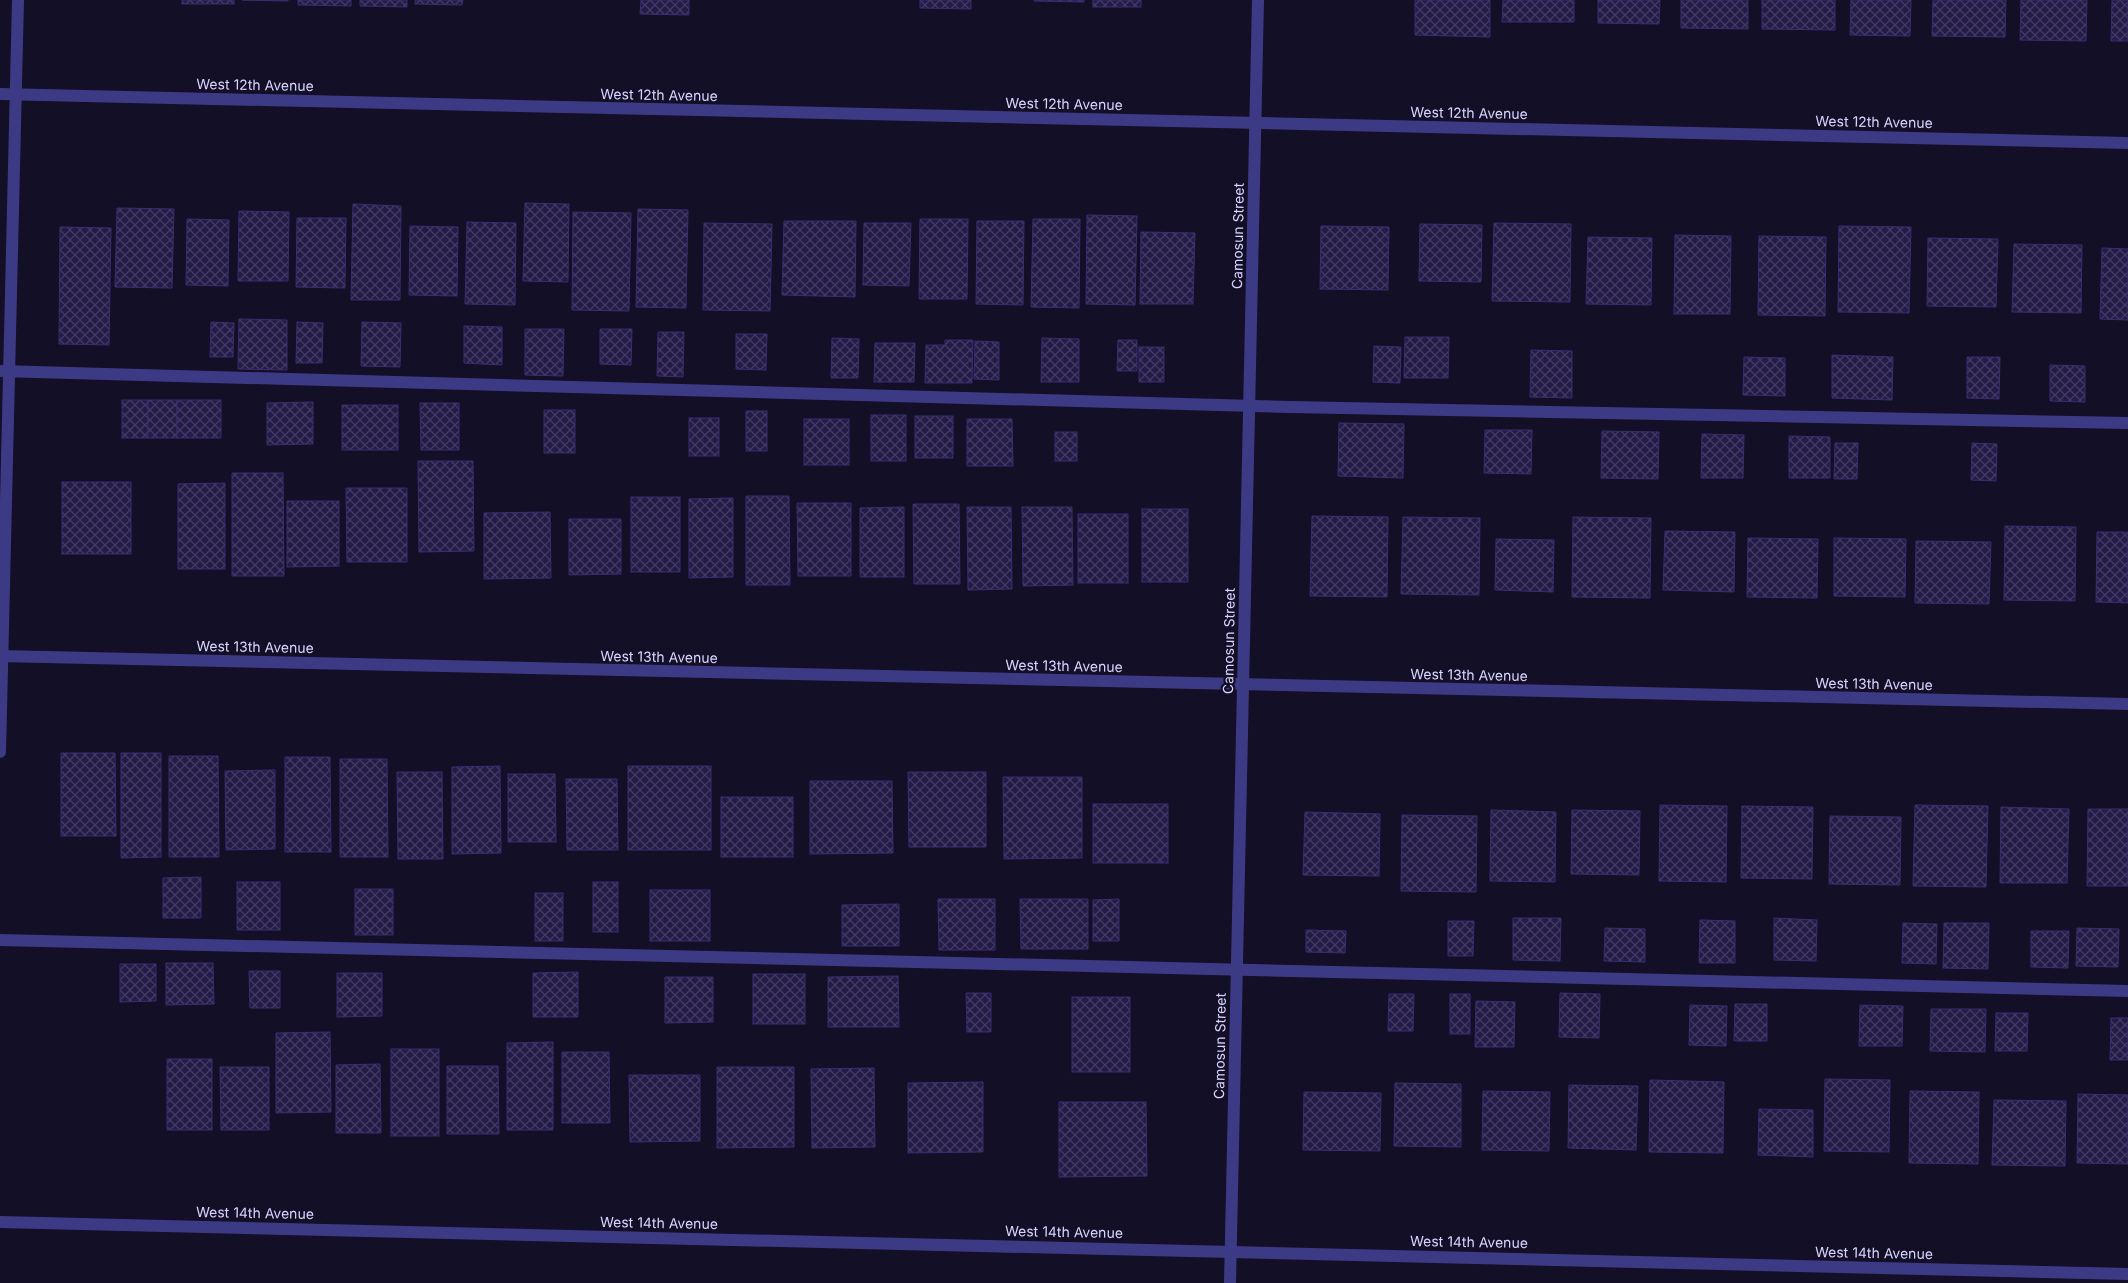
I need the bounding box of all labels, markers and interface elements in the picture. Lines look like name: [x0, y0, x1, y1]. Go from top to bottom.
street label: West 12th Avenue: [196, 75, 314, 94]
street label: West 12th Avenue: [600, 85, 718, 104]
street label: West 12th Avenue: [1005, 94, 1123, 113]
street label: West 12th Avenue: [1410, 103, 1528, 122]
street label: West 12th Avenue: [1815, 112, 1933, 131]
street label: Camosun Street: [1228, 182, 1247, 289]
street label: Camosun Street: [1219, 587, 1238, 694]
street label: West 13th Avenue: [196, 637, 314, 656]
street label: West 13th Avenue: [600, 647, 718, 666]
street label: West 13th Avenue: [1005, 656, 1123, 675]
street label: West 13th Avenue: [1410, 665, 1528, 684]
street label: West 13th Avenue: [1815, 674, 1933, 693]
street label: Camosun Street: [1210, 992, 1229, 1099]
street label: West 14th Avenue: [196, 1203, 314, 1222]
street label: West 14th Avenue: [600, 1213, 718, 1232]
street label: West 14th Avenue: [1005, 1222, 1123, 1241]
street label: West 14th Avenue: [1410, 1232, 1528, 1251]
street label: West 14th Avenue: [1815, 1243, 1933, 1262]

